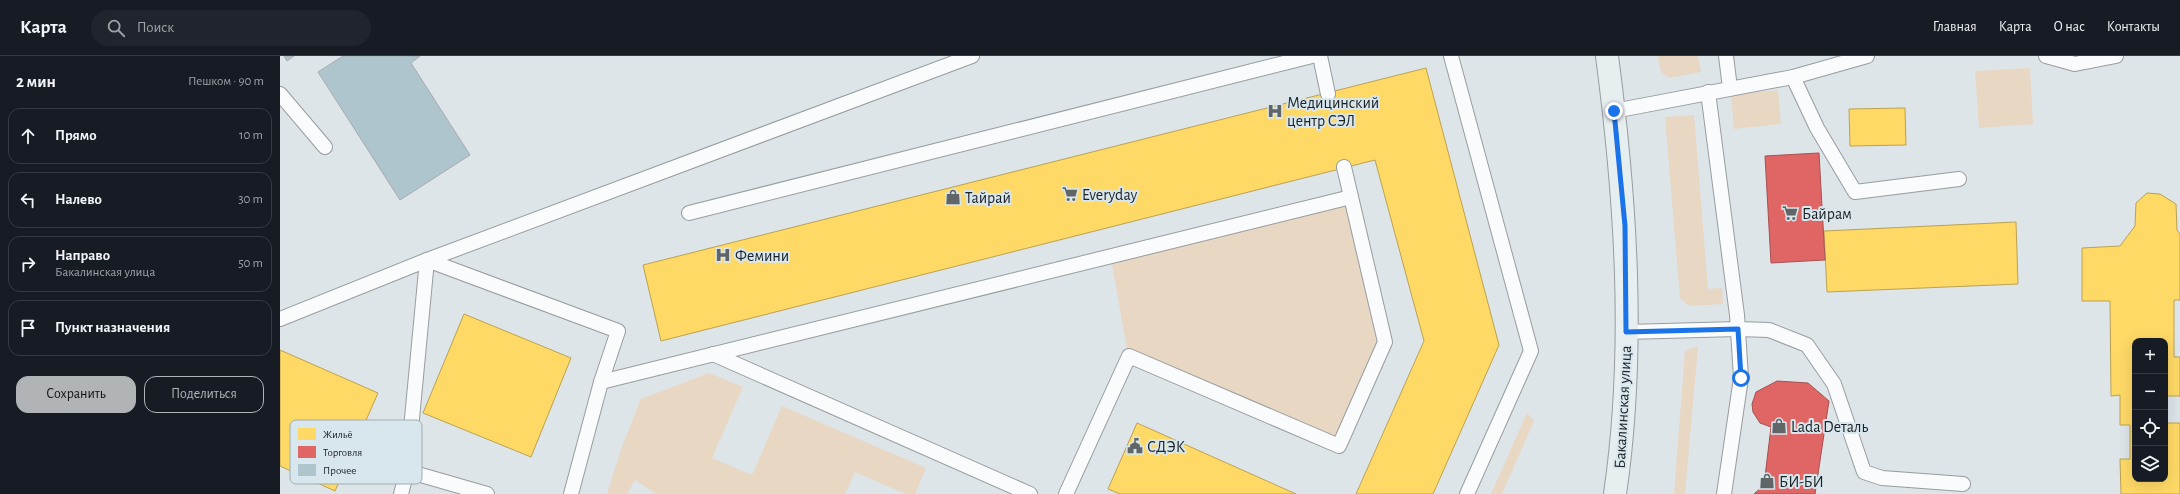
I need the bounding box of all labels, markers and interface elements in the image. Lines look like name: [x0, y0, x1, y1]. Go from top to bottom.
search box: [91, 10, 371, 46]
icon: search: [105, 17, 127, 39]
text: Карта: [20, 18, 67, 37]
text: Поиск: [137, 20, 174, 35]
text: Главная: [1933, 20, 1977, 34]
text: Карта: [1999, 20, 2032, 34]
text: О нас: [2054, 20, 2085, 34]
text: Контакты: [2107, 20, 2160, 34]
text: 2 мин: [16, 73, 56, 90]
text: Пешком · 90 m: [188, 75, 264, 88]
place label: Медицинский центр СЭЛ: [1287, 95, 1379, 129]
hospital icon: Медицинский центр СЭЛ: [1266, 102, 1284, 120]
route end: [1605, 102, 1623, 120]
icon: ahead: [17, 125, 39, 147]
text: Прямо: [55, 128, 97, 143]
text: 10 m: [239, 129, 263, 142]
supermarket icon: Everyday: [1061, 185, 1079, 203]
place label: Everyday: [1082, 187, 1138, 204]
shop icon: Тайрай: [944, 188, 962, 206]
icon: left: [17, 189, 39, 211]
place label: Тайрай: [965, 190, 1011, 206]
text: Налево: [55, 192, 102, 207]
text: 30 m: [238, 193, 263, 206]
supermarket icon: Байрам: [1781, 204, 1799, 222]
place label: Байрам: [1802, 206, 1852, 222]
hospital icon: Фемини: [714, 246, 732, 264]
text: Направо: [55, 248, 110, 263]
place label: Фемини: [735, 248, 789, 264]
icon: right: [17, 253, 39, 275]
text: 50 m: [238, 257, 263, 270]
text: Бакалинская улица: [55, 266, 155, 279]
icon: arrive: [17, 317, 39, 339]
text: Пункт назначения: [55, 320, 170, 335]
map controls: [2132, 338, 2168, 482]
button: +: [2132, 338, 2168, 374]
street label: Бакалинская улица: [1612, 345, 1635, 469]
route start: [1732, 369, 1750, 387]
button: −: [2132, 374, 2168, 410]
button: Сохранить: [16, 376, 136, 413]
button: Поделиться: [144, 376, 264, 413]
button: locate: [2132, 410, 2168, 446]
shop icon: Lada Dеталь: [1770, 417, 1788, 435]
place label: Lada Dеталь: [1791, 419, 1868, 435]
legend: [290, 420, 422, 484]
text: Жильё: [323, 429, 353, 440]
public building icon: СДЭК: [1126, 437, 1144, 455]
place label: СДЭК: [1147, 439, 1185, 455]
button: layers: [2132, 446, 2168, 482]
text: Торговля: [323, 447, 362, 458]
text: Прочее: [323, 465, 356, 476]
shop icon: БИ-БИ: [1758, 472, 1776, 490]
place label: БИ-БИ: [1779, 474, 1824, 490]

